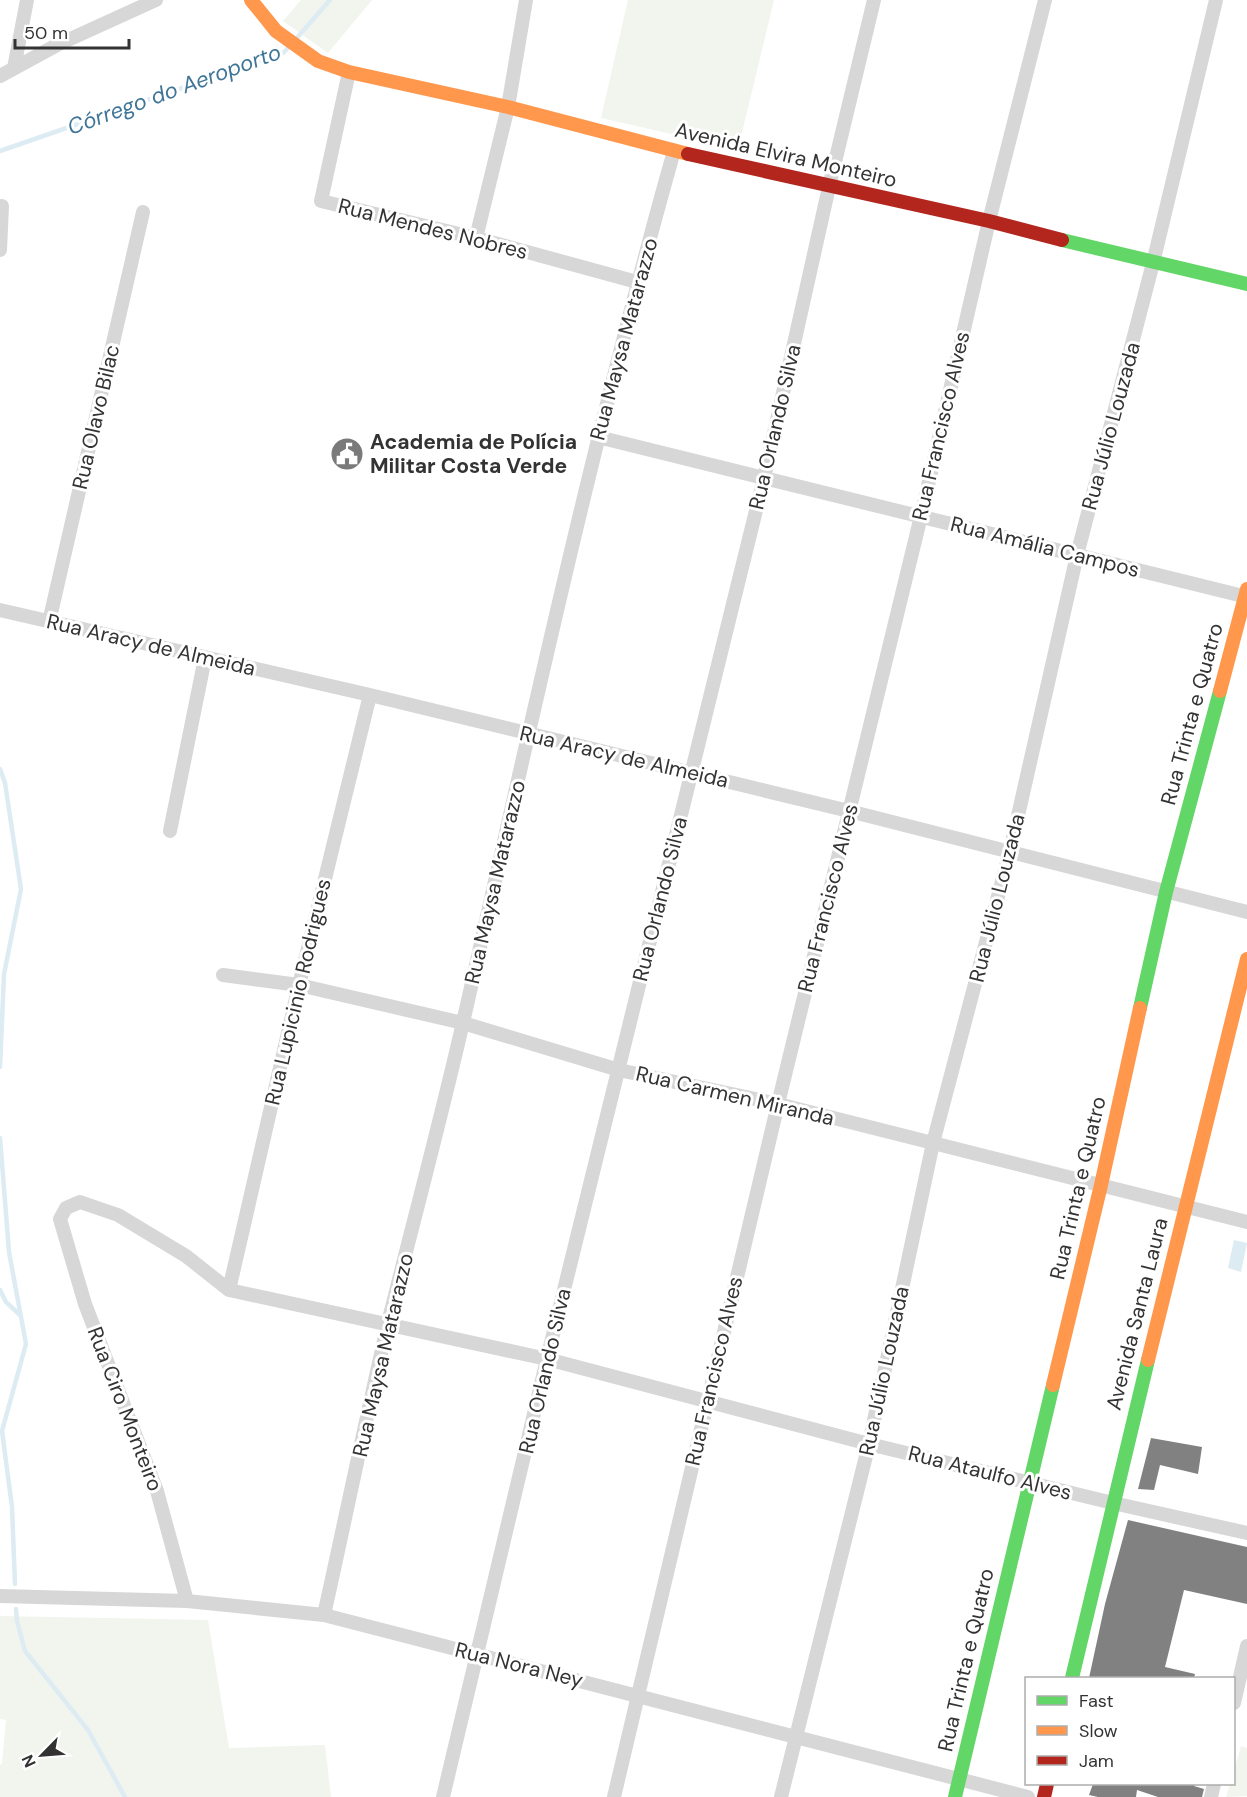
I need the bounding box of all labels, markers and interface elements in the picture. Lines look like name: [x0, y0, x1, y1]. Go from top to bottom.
scale bar: [15, 12, 129, 50]
text: 50 m: [24, 21, 68, 45]
water label: Córrego do Aeroporto: [63, 37, 285, 142]
street label: Avenida Elvira Monteiro: [672, 116, 900, 194]
street label: Rua Mendes Nobres: [335, 192, 531, 266]
street label: Rua Maysa Matarazzo: [584, 235, 664, 443]
street label: Rua Francisco Alves: [906, 329, 976, 523]
street label: Rua Júlio Louzada: [1075, 339, 1147, 513]
street label: Rua Olavo Bilac: [66, 342, 126, 492]
street label: Rua Orlando Silva: [742, 342, 808, 512]
place label: Academia de Polícia Militar Costa Verde: [370, 428, 577, 480]
public building icon: Academia de Polícia Militar Costa Verde: [329, 436, 365, 472]
street label: Rua Amália Campos: [948, 510, 1142, 584]
street label: Rua Aracy de Almeida: [44, 607, 258, 683]
street label: Rua Trinta e Quatro: [1154, 620, 1230, 808]
street label: Rua Aracy de Almeida: [517, 719, 731, 795]
street label: Rua Maysa Matarazzo: [458, 777, 532, 987]
street label: Rua Francisco Alves: [791, 801, 865, 995]
street label: Rua Júlio Louzada: [963, 811, 1031, 985]
street label: Rua Orlando Silva: [626, 814, 694, 984]
street label: Rua Lupicinio Rodrigues: [258, 876, 338, 1108]
street label: Rua Carmen Miranda: [633, 1060, 837, 1132]
street label: Rua Trinta e Quatro: [1043, 1094, 1113, 1282]
street label: Avenida Santa Laura: [1100, 1215, 1174, 1413]
street label: Rua Maysa Matarazzo: [346, 1250, 420, 1460]
street label: Rua Francisco Alves: [679, 1274, 749, 1468]
street label: Rua Júlio Louzada: [852, 1284, 916, 1458]
street label: Rua Orlando Silva: [512, 1286, 578, 1456]
street label: Rua Ciro Monteiro: [81, 1323, 169, 1495]
street label: Rua Ataulfo Alves: [905, 1439, 1075, 1507]
street label: Rua Trinta e Quatro: [931, 1566, 1001, 1754]
street label: Rua Nora Ney: [452, 1636, 586, 1695]
legend: [1025, 1677, 1235, 1785]
text: Fast: [1079, 1689, 1114, 1713]
text: Slow: [1079, 1719, 1118, 1743]
north arrow: [12, 1725, 72, 1785]
text: Jam: [1079, 1749, 1114, 1773]
text: N: [17, 1751, 41, 1771]

